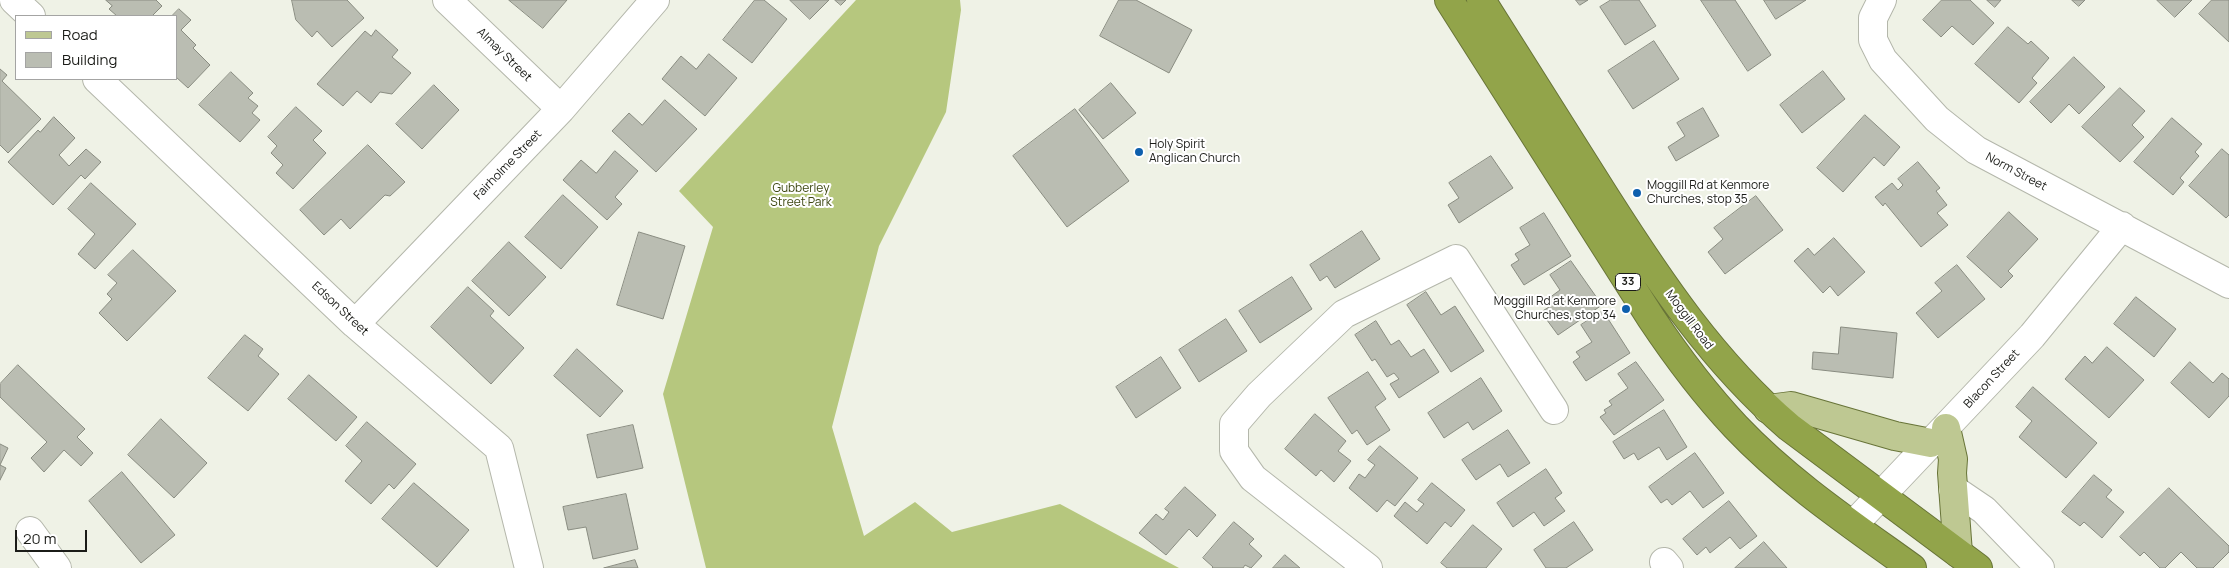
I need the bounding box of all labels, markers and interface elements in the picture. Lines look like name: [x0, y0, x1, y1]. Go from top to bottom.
legend: [15, 15, 178, 80]
text: Road: [62, 24, 98, 45]
street label: Almay Street: [474, 25, 534, 85]
text: Building: [62, 49, 117, 70]
street label: Fairholme Street: [471, 127, 545, 203]
place label: Holy Spirit Anglican Church: [1149, 138, 1240, 166]
marker: Holy Spirit Anglican Church: [1133, 146, 1145, 158]
street label: Norm Street: [1983, 150, 2049, 194]
place label: Moggill Rd at Kenmore Churches, stop 35: [1647, 179, 1769, 207]
park label: Gubberley Street Park: [770, 182, 832, 210]
marker: Moggill Rd at Kenmore Churches, stop 35: [1631, 187, 1643, 199]
road number: 33: [1616, 274, 1640, 290]
street label: Edson Street: [309, 279, 371, 339]
street label: Moggill Road: [1662, 287, 1716, 353]
place label: Moggill Rd at Kenmore Churches, stop 34: [1494, 295, 1616, 323]
marker: Moggill Rd at Kenmore Churches, stop 34: [1620, 303, 1632, 315]
street label: Blacon Street: [1961, 347, 2023, 411]
scale bar: [18, 520, 90, 552]
text: 20 m: [23, 528, 56, 549]

